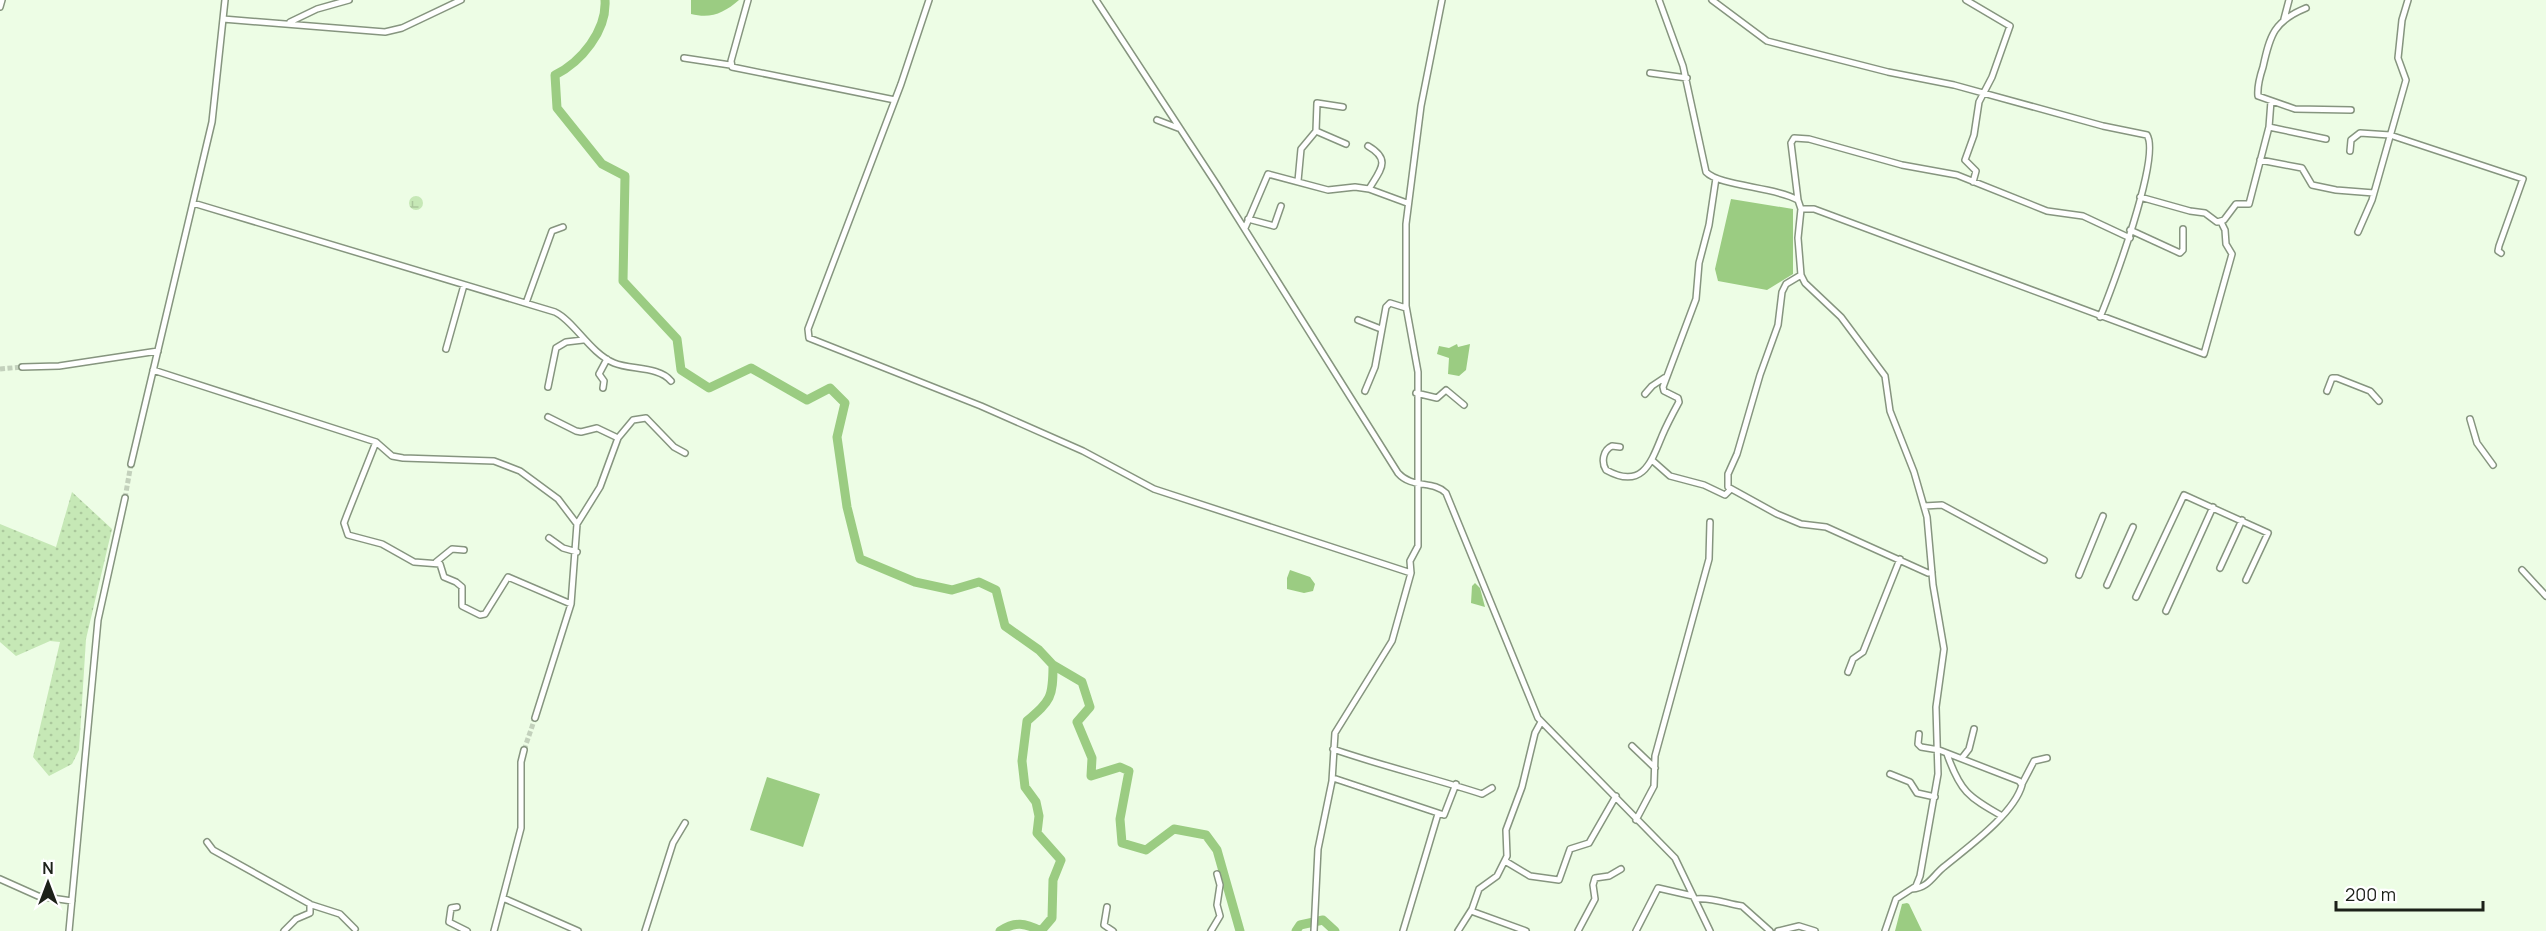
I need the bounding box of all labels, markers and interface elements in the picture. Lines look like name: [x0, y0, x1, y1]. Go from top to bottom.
north arrow: [18, 853, 78, 913]
text: N: [42, 857, 54, 879]
scale bar: [2336, 874, 2483, 912]
text: 200 m: [2345, 882, 2396, 906]

